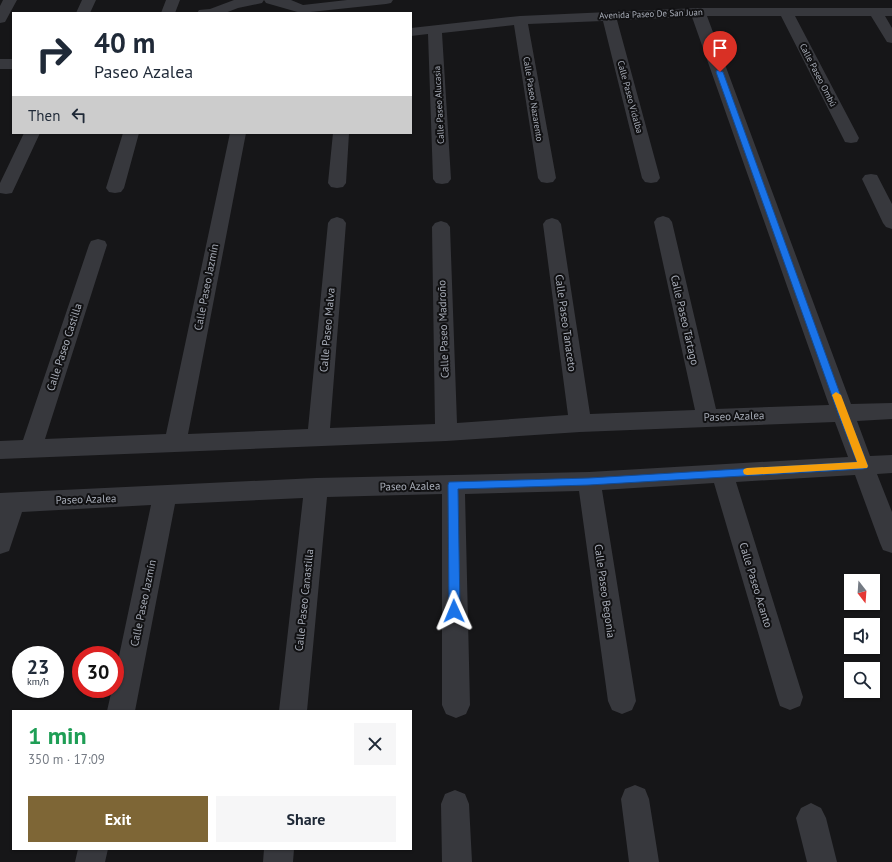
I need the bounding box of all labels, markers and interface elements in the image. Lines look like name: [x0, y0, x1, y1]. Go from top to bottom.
street label: Avenida Paseo De San Juan: [599, 6, 703, 21]
text: 40 m: [94, 24, 155, 61]
icon: right: [28, 28, 80, 80]
pin: [703, 31, 737, 72]
icon: arrive: [709, 37, 731, 59]
street label: Calle Paseo Ombú: [798, 41, 839, 108]
street label: Calle Paseo Nazarento: [521, 56, 546, 142]
street label: Calle Paseo Vidalba: [615, 59, 645, 134]
text: Paseo Azalea: [94, 60, 193, 83]
street label: Calle Paseo Alucasia: [431, 66, 446, 144]
icon: left: [68, 104, 90, 126]
text: Then: [28, 106, 60, 125]
street label: Calle Paseo Jazmín: [191, 242, 221, 332]
street label: Calle Paseo Tanaceto: [552, 274, 580, 373]
street label: Calle Paseo Tártago: [668, 274, 702, 367]
street label: Calle Paseo Madroño: [434, 280, 452, 378]
street label: Calle Paseo Malva: [316, 287, 338, 373]
street label: Calle Paseo Castilla: [43, 301, 85, 393]
street label: Paseo Azalea: [703, 408, 765, 424]
street label: Paseo Azalea: [380, 478, 440, 494]
street label: Paseo Azalea: [55, 491, 117, 507]
street label: Calle Paseo Acanto: [736, 541, 776, 629]
street label: Calle Paseo Begonia: [591, 543, 619, 639]
street label: Calle Paseo Canastilla: [292, 548, 316, 652]
street label: Calle Paseo Jazmín: [127, 558, 159, 648]
north arrow: [844, 574, 880, 610]
map controls: [844, 574, 880, 698]
position arrow: [433, 590, 475, 632]
button: sound: [844, 618, 880, 654]
speed limit sign: 30: [72, 646, 124, 698]
text: 23: [27, 654, 49, 680]
button: search: [844, 662, 880, 698]
text: km/h: [27, 675, 49, 688]
text: 1 min: [28, 720, 87, 751]
button: close: [354, 723, 396, 765]
text: 350 m · 17:09: [28, 751, 105, 768]
button: Exit: [28, 796, 208, 842]
button: Share: [216, 796, 396, 842]

